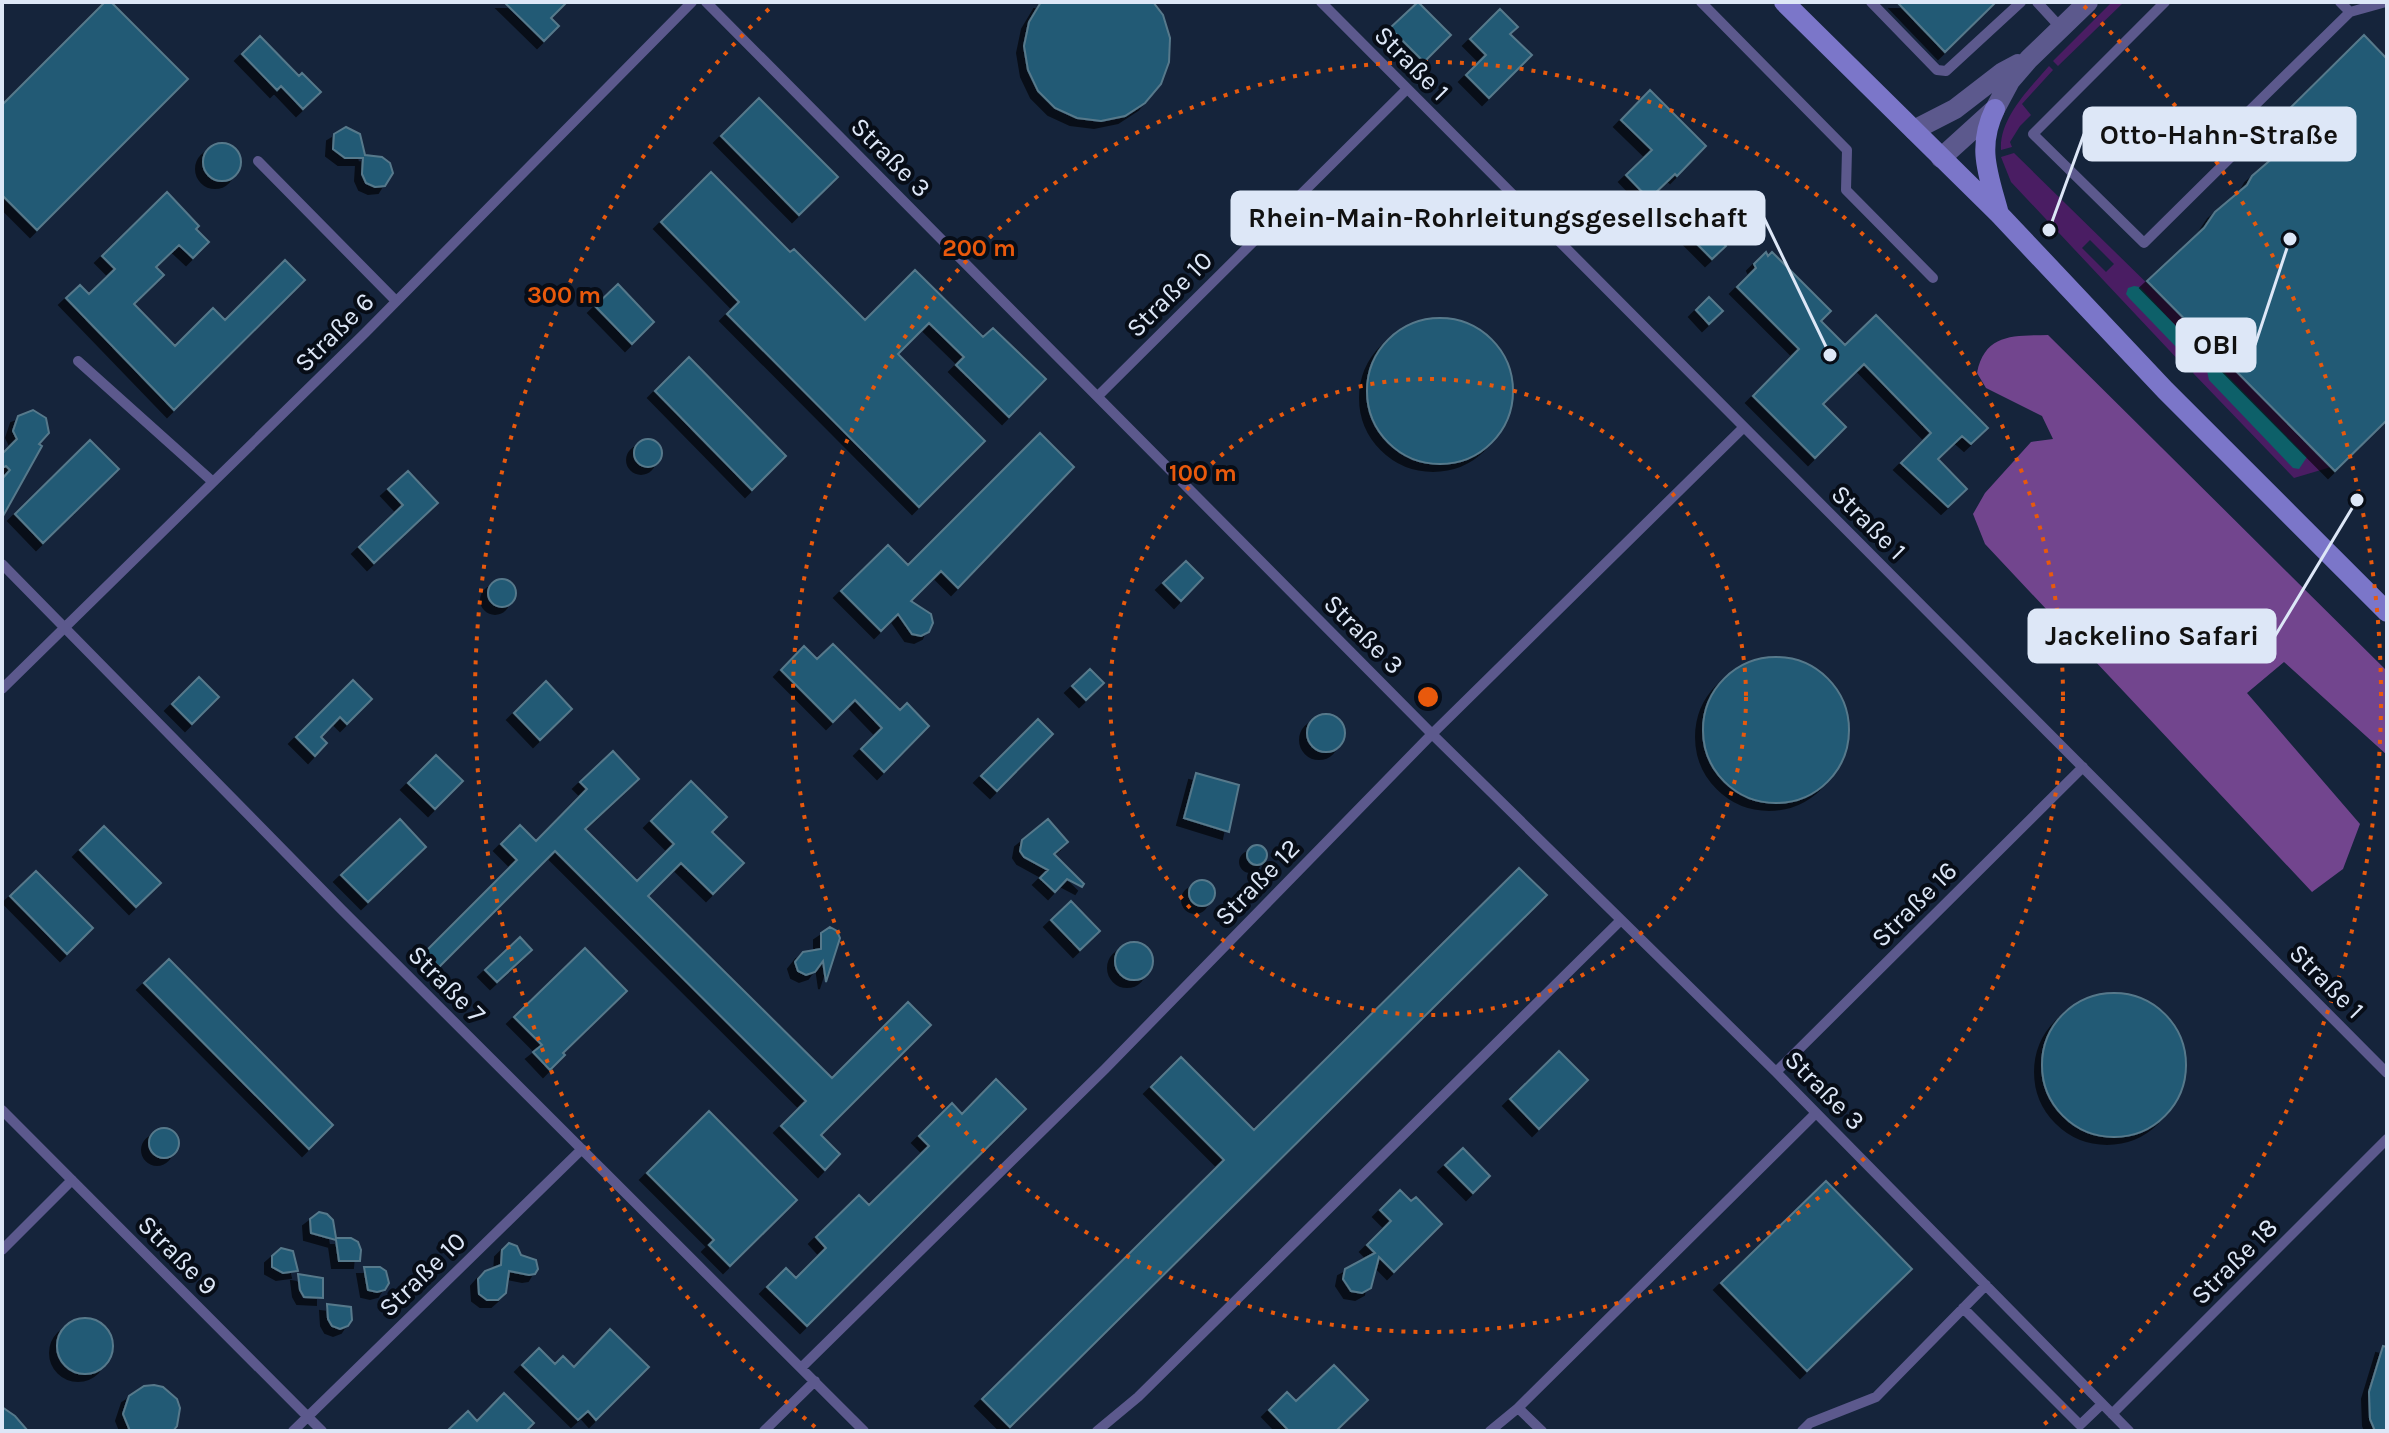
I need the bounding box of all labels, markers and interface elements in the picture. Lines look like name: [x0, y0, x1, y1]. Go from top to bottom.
street label: Straße 1: [1368, 19, 1456, 107]
callout: Otto-Hahn-Straße: [2084, 108, 2355, 160]
street label: Straße 3: [844, 111, 937, 204]
text: Otto-Hahn-Straße: [2100, 118, 2338, 151]
callout: Rhein-Main-Rohrleitungsgesellschaft: [1232, 192, 1764, 244]
text: Rhein-Main-Rohrleitungsgesellschaft: [1248, 201, 1748, 234]
text: 200 m: [942, 234, 1016, 262]
street label: Straße 10: [1120, 245, 1219, 344]
text: 300 m: [527, 281, 601, 309]
street label: Straße 6: [288, 286, 381, 379]
callout: OBI: [2177, 319, 2255, 371]
text: OBI: [2193, 328, 2239, 361]
text: 100 m: [1169, 459, 1237, 487]
street label: Straße 1: [1825, 478, 1913, 566]
street label: Straße 3: [1317, 588, 1410, 681]
callout: Jackelino Safari: [2029, 610, 2275, 662]
text: Jackelino Safari: [2045, 619, 2259, 652]
centre of rings: [1414, 683, 1442, 711]
street label: Straße 12: [1209, 833, 1306, 932]
street label: Straße 16: [1865, 855, 1964, 954]
street label: Straße 1: [2283, 937, 2371, 1025]
street label: Straße 7: [401, 939, 492, 1030]
street label: Straße 3: [1778, 1044, 1871, 1137]
street label: Straße 9: [131, 1209, 224, 1302]
street label: Straße 18: [2185, 1212, 2284, 1311]
street label: Straße 10: [372, 1225, 472, 1323]

